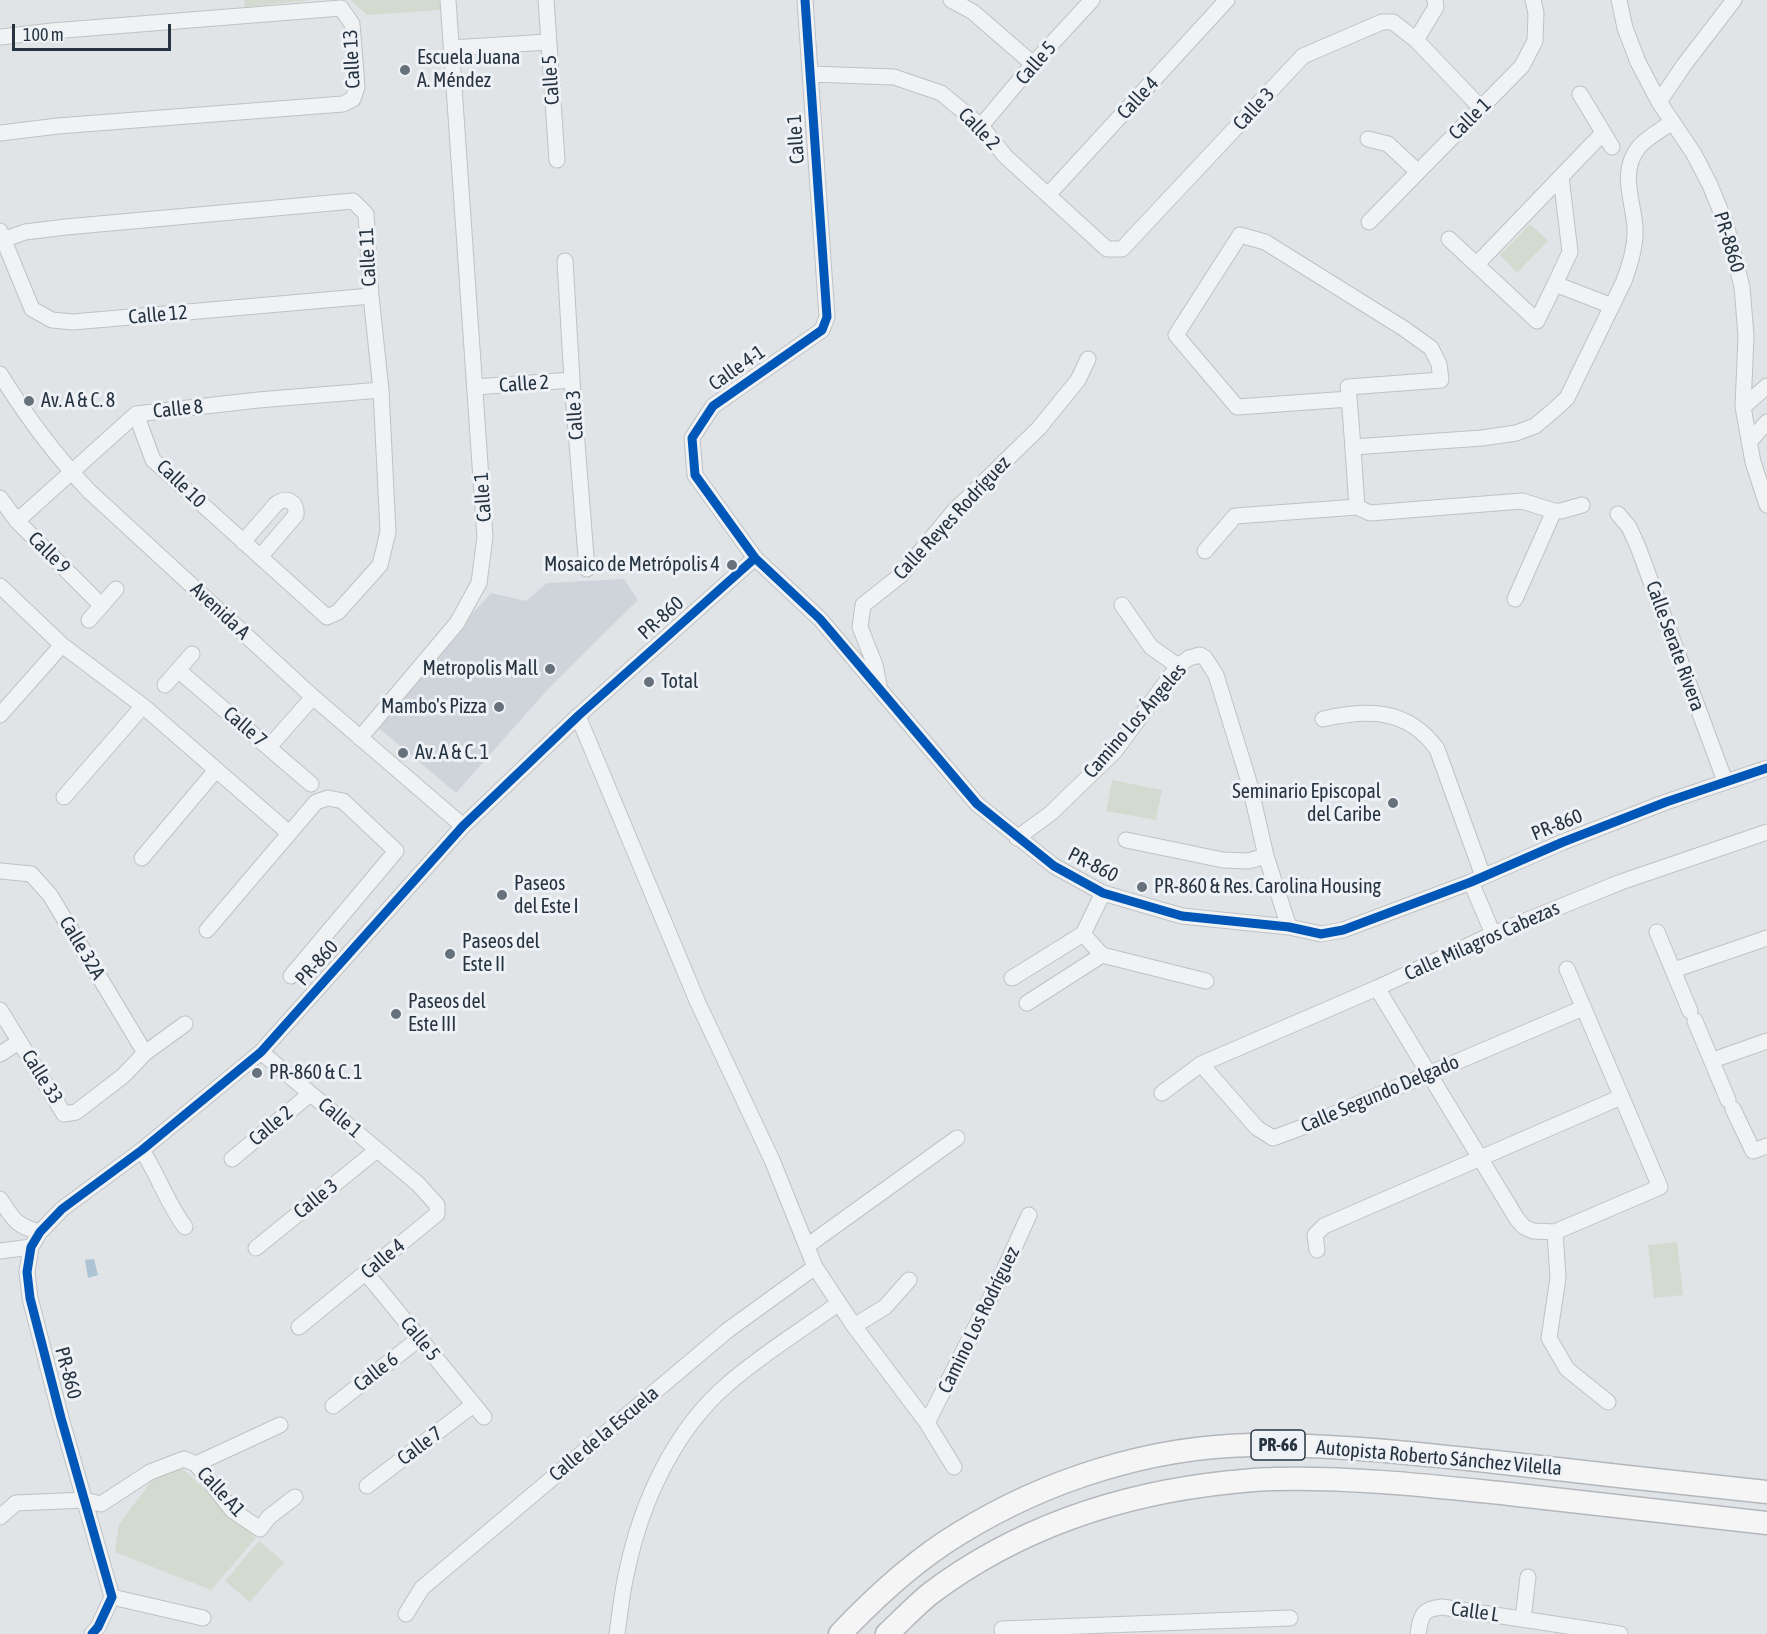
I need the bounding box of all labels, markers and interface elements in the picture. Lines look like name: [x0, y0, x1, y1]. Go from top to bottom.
scale bar: [15, 12, 174, 50]
text: 100 m: [23, 24, 64, 45]
street label: Calle 13: [338, 29, 366, 89]
street label: Calle 5: [1011, 36, 1061, 90]
place label: Escuela Juana A. Méndez: [417, 46, 520, 93]
street label: Calle 5: [537, 54, 565, 106]
marker: Escuela Juana A. Méndez: [398, 63, 412, 77]
street label: Calle 4: [1112, 72, 1164, 124]
street label: Calle 3: [1228, 83, 1280, 135]
street label: Calle 1: [1444, 93, 1496, 145]
street label: Calle 2: [953, 103, 1005, 155]
street label: Calle 1: [782, 113, 810, 165]
street label: PR-8860: [1708, 209, 1750, 275]
street label: Calle 11: [354, 227, 382, 287]
street label: Calle 12: [127, 300, 189, 330]
street label: Calle 4-1: [704, 340, 770, 396]
street label: Calle 2: [498, 370, 550, 398]
place label: Av. A & C. 8: [41, 389, 115, 413]
street label: Calle 3: [561, 389, 589, 441]
marker: Av. A & C. 8: [22, 394, 36, 408]
street label: Calle 8: [152, 394, 204, 424]
street label: Calle Reyes Rodríguez: [889, 451, 1015, 585]
street label: Calle 10: [151, 455, 211, 513]
street label: Calle 1: [469, 471, 497, 523]
street label: Calle 9: [23, 527, 75, 579]
place label: Mosaico de Metrópolis 4: [544, 553, 720, 577]
marker: Mosaico de Metrópolis 4: [725, 558, 739, 572]
street label: Avenida A: [185, 577, 255, 645]
street label: Calle Serate Rivera: [1640, 578, 1710, 714]
street label: PR-860: [633, 591, 689, 645]
place label: Metropolis Mall: [423, 657, 538, 681]
street label: Camino Los Ángeles: [1079, 659, 1191, 783]
marker: Metropolis Mall: [543, 662, 557, 676]
place label: Total: [661, 670, 698, 694]
marker: Total: [642, 675, 656, 689]
place label: Mambo's Pizza: [381, 695, 487, 719]
marker: Mambo's Pizza: [492, 700, 506, 714]
street label: Calle 7: [218, 702, 272, 752]
place label: Av. A & C. 1: [415, 741, 489, 765]
marker: Av. A & C. 1: [396, 746, 410, 760]
place label: Seminario Episcopal del Caribe: [1232, 780, 1381, 827]
marker: Seminario Episcopal del Caribe: [1386, 796, 1400, 810]
street label: PR-860: [1528, 804, 1586, 846]
street label: PR-860: [1064, 842, 1122, 888]
place label: Paseos del Este I: [514, 872, 579, 919]
place label: PR-860 & Res. Carolina Housing: [1154, 875, 1381, 899]
marker: PR-860 & Res. Carolina Housing: [1135, 880, 1149, 894]
marker: Paseos del Este I: [495, 888, 509, 902]
street label: Calle Milagros Cabezas: [1401, 896, 1563, 986]
street label: Calle 32A: [54, 912, 110, 984]
place label: Paseos del Este II: [462, 930, 540, 977]
street label: PR-860: [290, 935, 344, 991]
marker: Paseos del Este II: [443, 947, 457, 961]
place label: Paseos del Este III: [408, 990, 486, 1037]
marker: Paseos del Este III: [389, 1007, 403, 1021]
street label: Calle 33: [16, 1045, 68, 1109]
street label: Calle Segundo Delgado: [1297, 1050, 1463, 1138]
place label: PR-860 & C. 1: [269, 1061, 363, 1085]
marker: PR-860 & C. 1: [250, 1066, 264, 1080]
street label: Calle 1: [313, 1093, 367, 1143]
street label: Calle 2: [244, 1101, 298, 1151]
street label: Calle 3: [289, 1174, 343, 1224]
street label: Calle 4: [356, 1234, 410, 1284]
street label: Camino Los Rodríguez: [933, 1243, 1025, 1397]
street label: Calle 5: [395, 1312, 445, 1366]
street label: PR-860: [50, 1344, 86, 1402]
street label: Calle 6: [349, 1347, 403, 1397]
street label: Calle de la Escuela: [544, 1381, 664, 1487]
street label: Calle 7: [393, 1421, 447, 1471]
road number: PR-66: [1251, 1430, 1305, 1460]
street label: Autopista Roberto Sánchez Vilella: [1315, 1435, 1563, 1481]
street label: Calle A1: [192, 1462, 250, 1522]
street label: Calle L: [1449, 1597, 1501, 1627]

